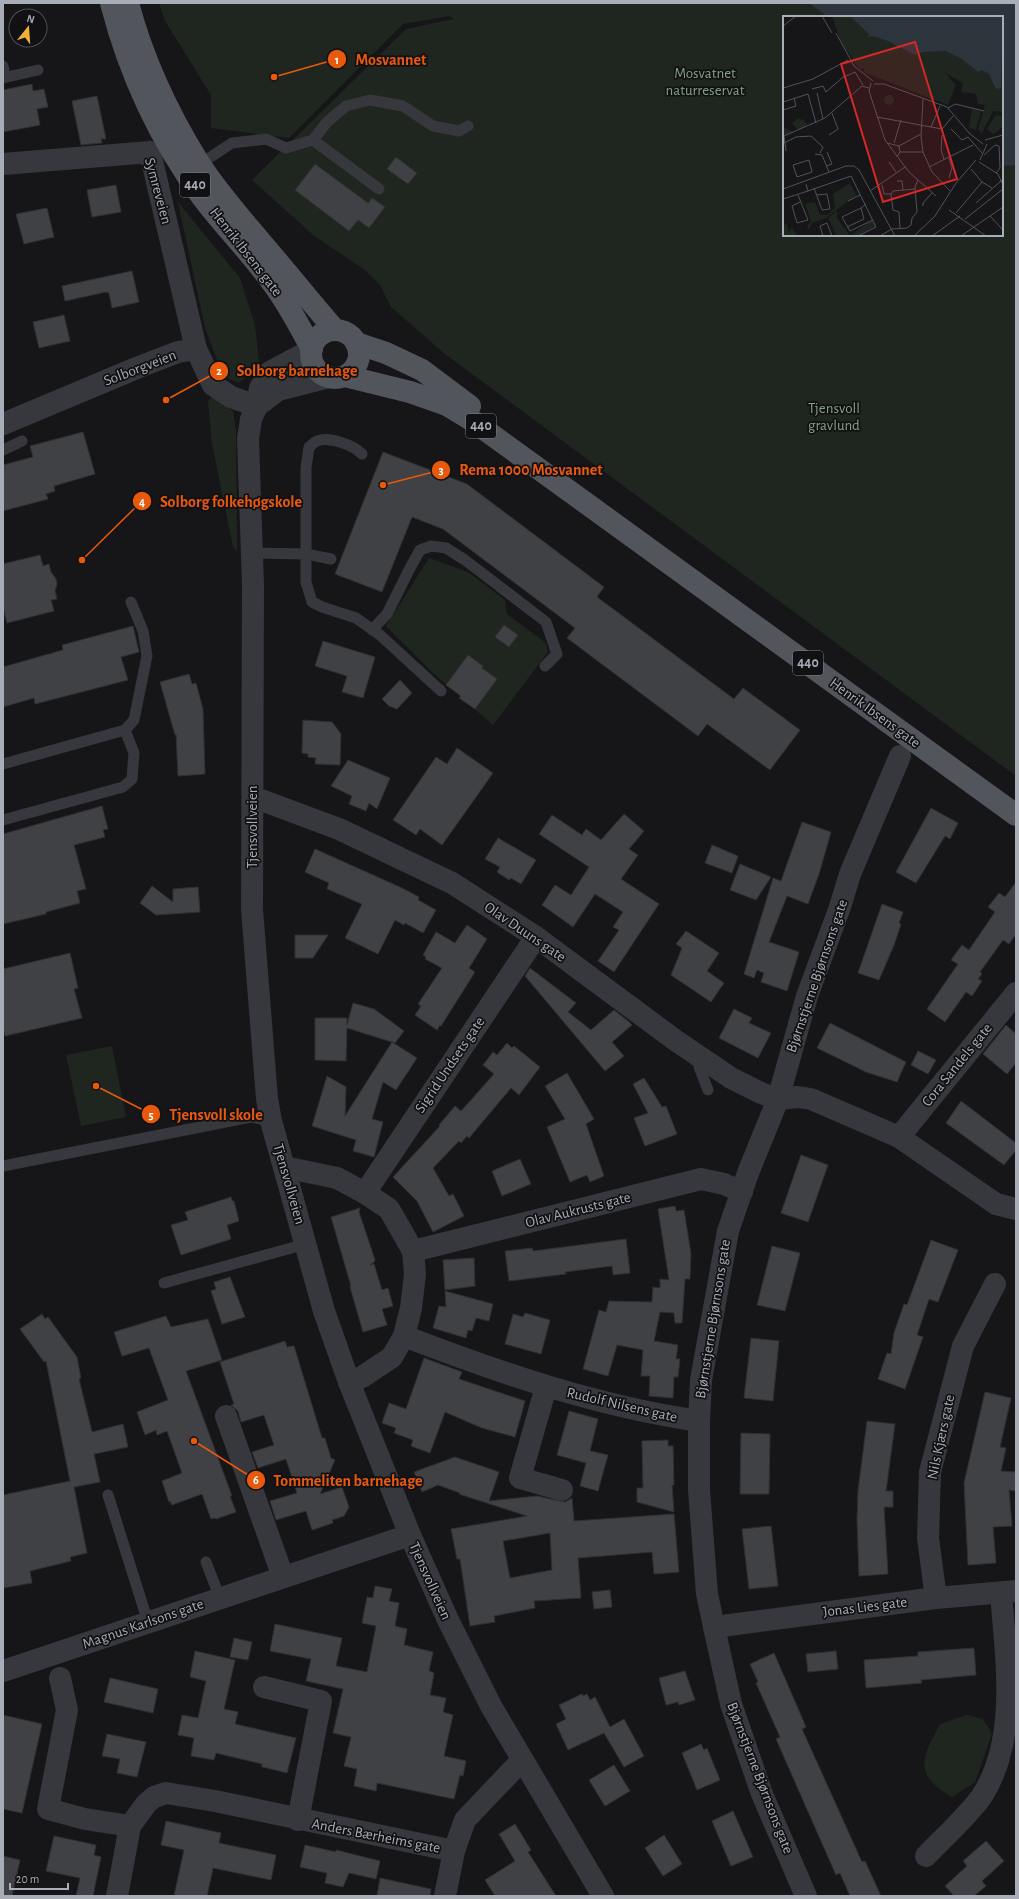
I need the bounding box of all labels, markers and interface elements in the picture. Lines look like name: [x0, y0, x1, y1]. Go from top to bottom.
north arrow: [8, 8, 48, 48]
text: N: [26, 13, 36, 25]
inset map: [783, 16, 1003, 236]
callout: Mosvannet: [327, 45, 434, 73]
text: Mosvannet: [356, 52, 427, 68]
text: 1: [335, 54, 339, 66]
park label: Mosvatnet naturreservat: [666, 66, 745, 98]
street label: Symreveien: [142, 156, 174, 226]
road number: 440: [180, 173, 210, 197]
street label: Henrik Ibsens gate: [207, 205, 285, 299]
street label: Solborgveien: [102, 347, 178, 389]
callout: Solborg barnehage: [209, 357, 366, 385]
text: Solborg barnehage: [236, 363, 358, 379]
text: 2: [216, 365, 222, 377]
park label: Tjensvoll gravlund: [808, 401, 860, 433]
road number: 440: [466, 414, 496, 438]
callout: Rema 1000 Mosvannet: [431, 456, 611, 484]
text: Rema 1000 Mosvannet: [459, 462, 603, 478]
text: 3: [438, 464, 444, 476]
callout: Solborg folkehøgskole: [132, 487, 310, 515]
text: Solborg folkehøgskole: [160, 494, 303, 510]
text: 4: [139, 496, 145, 508]
road number: 440: [793, 651, 823, 675]
street label: Henrik Ibsens gate: [827, 675, 923, 751]
street label: Tjensvollveien: [245, 785, 260, 869]
street label: Bjørnstjerne Bjørnsons gate: [784, 897, 850, 1055]
street label: Olav Duuns gate: [481, 899, 569, 965]
street label: Sigrid Undsets gate: [412, 1014, 488, 1116]
street label: Cora Sandels gate: [919, 1021, 995, 1109]
callout: Tjensvoll skole: [141, 1100, 271, 1128]
text: Tjensvoll skole: [169, 1107, 263, 1124]
text: 5: [148, 1109, 154, 1121]
street label: Tjensvollveien: [270, 1142, 308, 1226]
street label: Olav Aukrusts gate: [524, 1190, 632, 1230]
street label: Bjørnstjerne Bjørnsons gate: [693, 1238, 733, 1400]
street label: Rudolf Nilsens gate: [565, 1385, 679, 1425]
street label: Nils Kjærs gate: [925, 1393, 957, 1481]
callout: Tommeliten barnehage: [246, 1466, 431, 1494]
text: Tommeliten barnehage: [273, 1473, 423, 1489]
text: 6: [253, 1474, 259, 1486]
street label: Tjensvollveien: [406, 1540, 454, 1622]
street label: Jonas Lies gate: [822, 1594, 908, 1620]
street label: Magnus Karlsons gate: [81, 1596, 205, 1652]
street label: Bjørnstjerne Bjørnsons gate: [724, 1700, 796, 1856]
street label: Anders Bærheims gate: [310, 1816, 442, 1856]
scale bar: [10, 1865, 68, 1891]
text: 20 m: [16, 1873, 39, 1885]

